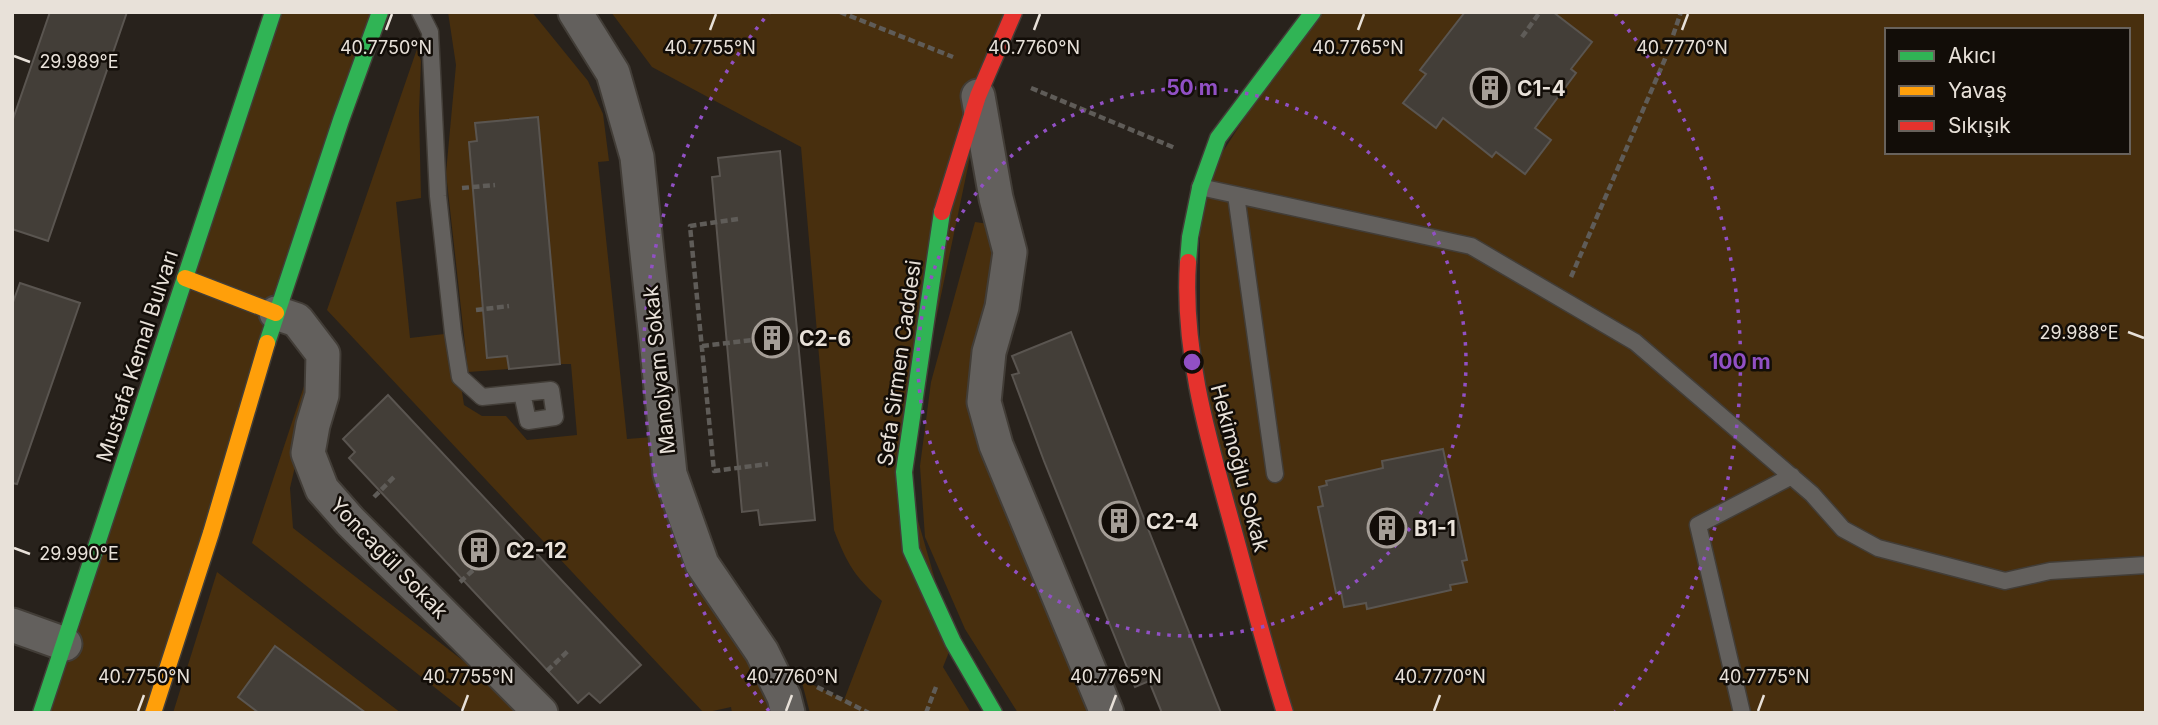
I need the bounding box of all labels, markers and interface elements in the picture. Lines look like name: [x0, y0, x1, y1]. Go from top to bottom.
legend: [1885, 28, 2130, 154]
text: 40.7750°N: [340, 37, 432, 58]
text: 40.7755°N: [664, 37, 756, 58]
text: 40.7760°N: [988, 37, 1080, 58]
text: 40.7765°N: [1312, 37, 1404, 58]
text: 40.7770°N: [1636, 37, 1728, 58]
text: Akıcı: [1948, 43, 1996, 68]
text: 29.989°E: [39, 51, 119, 72]
building icon: C1-4: [1469, 67, 1511, 109]
text: 50 m: [1166, 75, 1218, 100]
place label: C1-4: [1517, 76, 1566, 101]
text: Yavaş: [1948, 78, 2007, 103]
text: Sıkışık: [1948, 113, 2011, 138]
street label: Mustafa Kemal Bulvarı: [91, 247, 183, 465]
street label: Sefa Sirmen Caddesi: [872, 258, 926, 468]
street label: Manolyam Sokak: [638, 284, 680, 456]
building icon: C2-6: [751, 317, 793, 359]
text: 29.988°E: [2040, 322, 2118, 343]
place label: C2-6: [799, 326, 851, 351]
text: 100 m: [1709, 349, 1771, 374]
centre of rings: [1180, 350, 1204, 374]
street label: Hekimoğlu Sokak: [1206, 381, 1275, 555]
street label: Yoncagül Sokak: [325, 492, 453, 624]
building icon: C2-4: [1098, 500, 1140, 542]
building icon: B1-1: [1366, 507, 1408, 549]
place label: C2-4: [1146, 509, 1199, 534]
place label: B1-1: [1414, 516, 1456, 541]
building icon: C2-12: [458, 529, 500, 571]
place label: C2-12: [506, 538, 567, 563]
text: 29.990°E: [39, 543, 119, 564]
text: 40.7750°N: [98, 666, 190, 687]
text: 40.7755°N: [422, 666, 514, 687]
text: 40.7760°N: [746, 666, 838, 687]
text: 40.7765°N: [1070, 666, 1162, 687]
text: 40.7770°N: [1394, 666, 1486, 687]
text: 40.7775°N: [1718, 666, 1810, 687]

